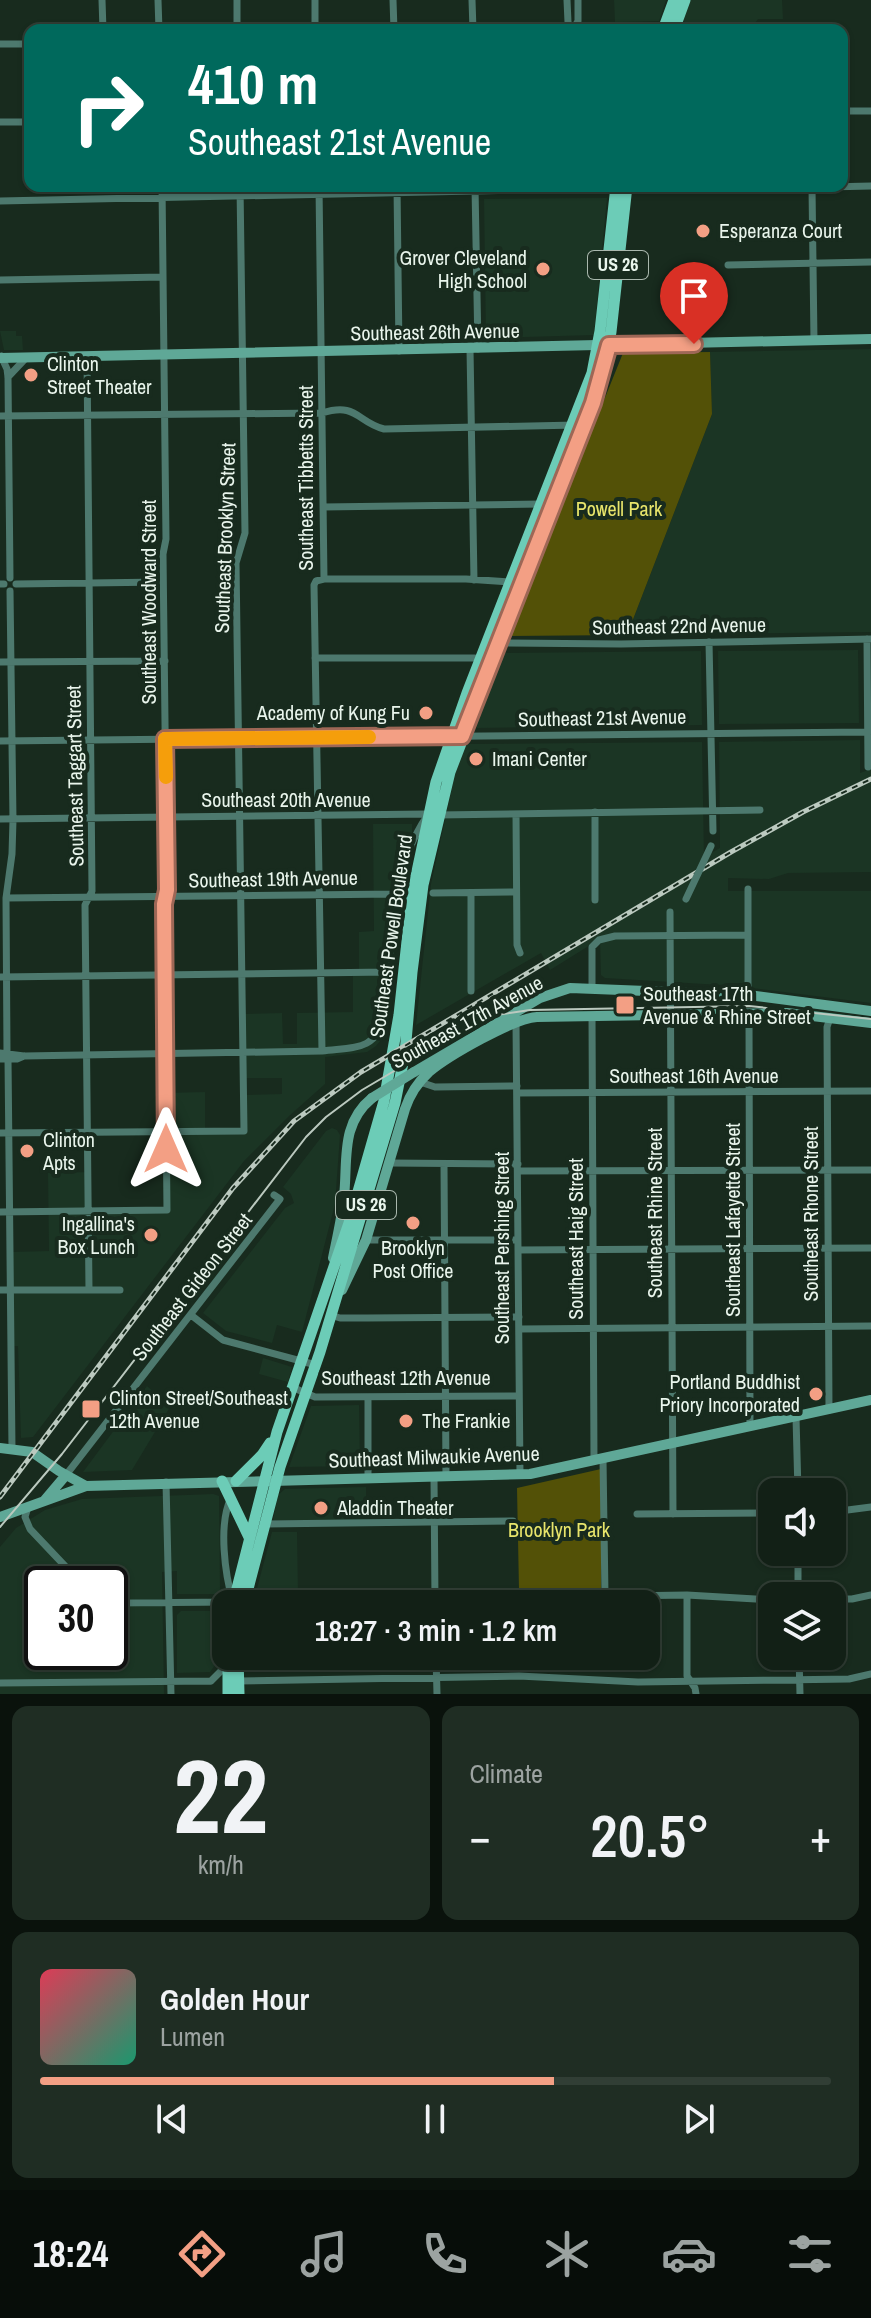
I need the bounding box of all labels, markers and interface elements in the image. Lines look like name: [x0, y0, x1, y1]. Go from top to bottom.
text: 410 m: [188, 46, 318, 121]
icon: right: [56, 56, 160, 160]
text: Southeast 21st Avenue: [188, 118, 491, 166]
place label: Esperanza Court: [719, 217, 842, 244]
marker: Esperanza Court: [694, 222, 712, 240]
place label: Grover Cleveland High School: [399, 244, 527, 294]
road number: US 26: [588, 251, 648, 279]
marker: Grover Cleveland High School: [534, 260, 552, 278]
pin: [660, 262, 728, 344]
icon: arrive: [672, 274, 716, 318]
street label: Southeast 26th Avenue: [350, 317, 520, 346]
place label: Clinton Street Theater: [47, 350, 152, 400]
marker: Clinton Street Theater: [22, 366, 40, 384]
street label: Southeast Tibbetts Street: [292, 385, 319, 571]
street label: Southeast Brooklyn Street: [208, 442, 241, 634]
park label: Powell Park: [576, 495, 663, 522]
street label: Southeast Woodward Street: [135, 499, 162, 704]
street label: Southeast 22nd Avenue: [592, 610, 766, 641]
street label: Southeast Taggart Street: [59, 685, 90, 867]
place label: Academy of Kung Fu: [256, 699, 410, 726]
street label: Southeast 21st Avenue: [518, 703, 686, 732]
marker: Academy of Kung Fu: [417, 704, 435, 722]
place label: Imani Center: [492, 745, 587, 772]
marker: Imani Center: [467, 750, 485, 768]
street label: Southeast 20th Avenue: [201, 786, 371, 813]
street label: Southeast Powell Boulevard: [363, 832, 418, 1039]
street label: Southeast 19th Avenue: [188, 864, 358, 893]
street label: Southeast 17th Avenue: [386, 969, 547, 1074]
place label: Southeast 17th Avenue & Rhine Street: [642, 980, 811, 1030]
marker: Southeast 17th Avenue & Rhine Street: [614, 994, 636, 1016]
street label: Southeast 16th Avenue: [609, 1062, 779, 1089]
position arrow: [124, 1107, 208, 1191]
street label: Southeast Lafayette Street: [719, 1122, 746, 1317]
place label: Clinton Apts: [42, 1126, 95, 1176]
street label: Southeast Rhone Street: [797, 1126, 824, 1302]
street label: Southeast Rhine Street: [641, 1127, 668, 1298]
marker: Clinton Apts: [18, 1142, 36, 1160]
street label: Southeast Pershing Street: [488, 1151, 515, 1344]
street label: Southeast Haig Street: [562, 1158, 589, 1320]
road number: US 26: [336, 1191, 396, 1219]
street label: Southeast Gideon Street: [125, 1207, 258, 1366]
place label: Ingallina's Box Lunch: [58, 1210, 135, 1260]
marker: Brooklyn Post Office: [404, 1214, 422, 1232]
marker: Ingallina's Box Lunch: [142, 1226, 160, 1244]
place label: Brooklyn Post Office: [373, 1234, 453, 1284]
street label: Southeast 12th Avenue: [321, 1364, 491, 1391]
place label: Portland Buddhist Priory Incorporated: [660, 1368, 800, 1418]
place label: Clinton Street/Southeast 12th Avenue: [109, 1384, 288, 1434]
marker: Portland Buddhist Priory Incorporated: [807, 1385, 825, 1403]
marker: Clinton Street/Southeast 12th Avenue: [80, 1398, 102, 1420]
place label: The Frankie: [422, 1407, 510, 1434]
marker: The Frankie: [397, 1412, 415, 1430]
street label: Southeast Milwaukie Avenue: [328, 1439, 540, 1474]
map controls: [758, 1478, 846, 1670]
button: sound: [758, 1478, 846, 1566]
place label: Aladdin Theater: [336, 1494, 454, 1521]
marker: Aladdin Theater: [312, 1499, 330, 1517]
park label: Brooklyn Park: [508, 1516, 611, 1543]
speed limit sign: 30: [24, 1566, 128, 1670]
button: layers: [758, 1582, 846, 1670]
text: 18:27 · 3 min · 1.2 km: [315, 1610, 557, 1650]
text: 22: [173, 1725, 268, 1865]
text: Climate: [470, 1756, 543, 1791]
text: 20.5°: [590, 1795, 710, 1876]
text: −: [470, 1806, 491, 1866]
text: +: [810, 1806, 831, 1866]
text: km/h: [198, 1847, 244, 1882]
text: Golden Hour: [160, 1979, 309, 2019]
text: Lumen: [160, 2019, 225, 2054]
icon: previous: [150, 2097, 194, 2141]
icon: pause: [413, 2097, 457, 2141]
icon: next: [677, 2097, 721, 2141]
icon: directions: [174, 2226, 230, 2282]
icon: music: [296, 2226, 352, 2282]
icon: phone: [417, 2226, 473, 2282]
icon: climate: [539, 2226, 595, 2282]
icon: car: [661, 2226, 717, 2282]
icon: filters: [782, 2226, 838, 2282]
text: 18:24: [33, 2230, 108, 2278]

